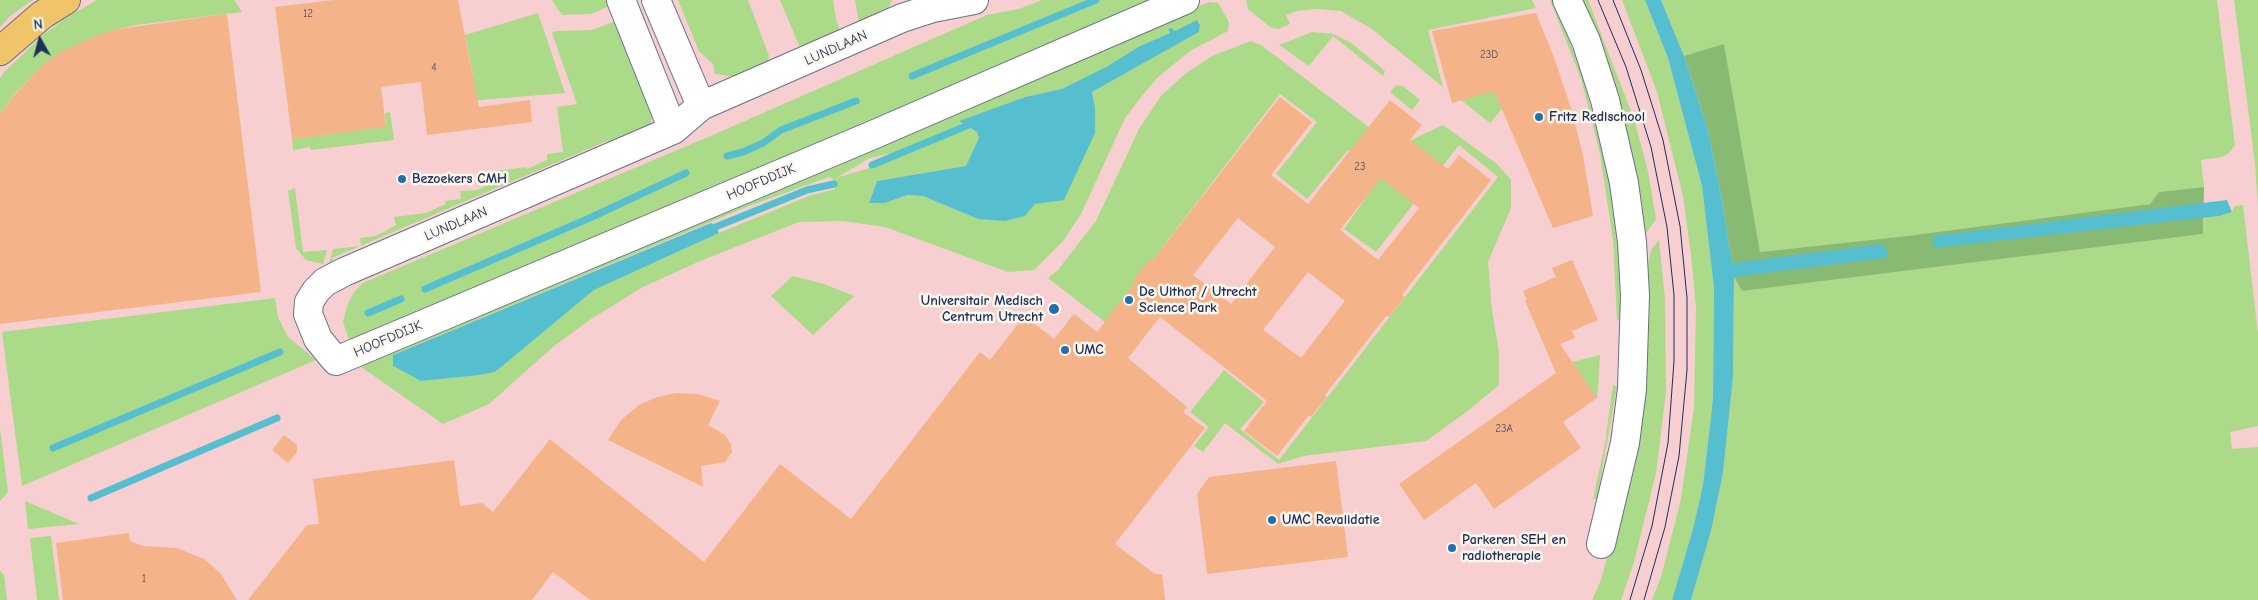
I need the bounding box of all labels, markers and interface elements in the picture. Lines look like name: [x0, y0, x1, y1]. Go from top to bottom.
house number: 12: [303, 7, 313, 21]
north arrow: [15, 15, 65, 65]
text: N: [33, 16, 44, 34]
street label: LUNDLAAN: [802, 27, 870, 69]
house number: 23D: [1480, 48, 1498, 62]
house number: 4: [431, 61, 437, 75]
place label: Fritz Redlschool: [1549, 109, 1645, 125]
marker: Fritz Redlschool: [1533, 111, 1545, 123]
street label: HOOFDDIJK: [724, 160, 798, 204]
house number: 23: [1354, 160, 1366, 174]
place label: Bezoekers CMH: [412, 171, 507, 187]
marker: Bezoekers CMH: [396, 173, 408, 185]
street label: LUNDLAAN: [422, 203, 490, 245]
place label: De Uithof / Utrecht Science Park: [1139, 284, 1257, 316]
place label: Universitair Medisch Centrum Utrecht: [921, 293, 1043, 326]
marker: De Uithof / Utrecht Science Park: [1123, 294, 1135, 306]
marker: Universitair Medisch Centrum Utrecht: [1047, 302, 1061, 316]
street label: HOOFDDIJK: [351, 317, 425, 361]
place label: UMC: [1075, 342, 1104, 358]
marker: UMC: [1059, 344, 1071, 356]
house number: 23A: [1495, 422, 1513, 436]
place label: UMC Revalidatie: [1282, 512, 1380, 528]
marker: UMC Revalidatie: [1266, 514, 1278, 526]
place label: Parkeren SEH en radiotherapie: [1462, 532, 1566, 564]
marker: Parkeren SEH en radiotherapie: [1446, 542, 1458, 554]
house number: 1: [142, 572, 146, 586]

